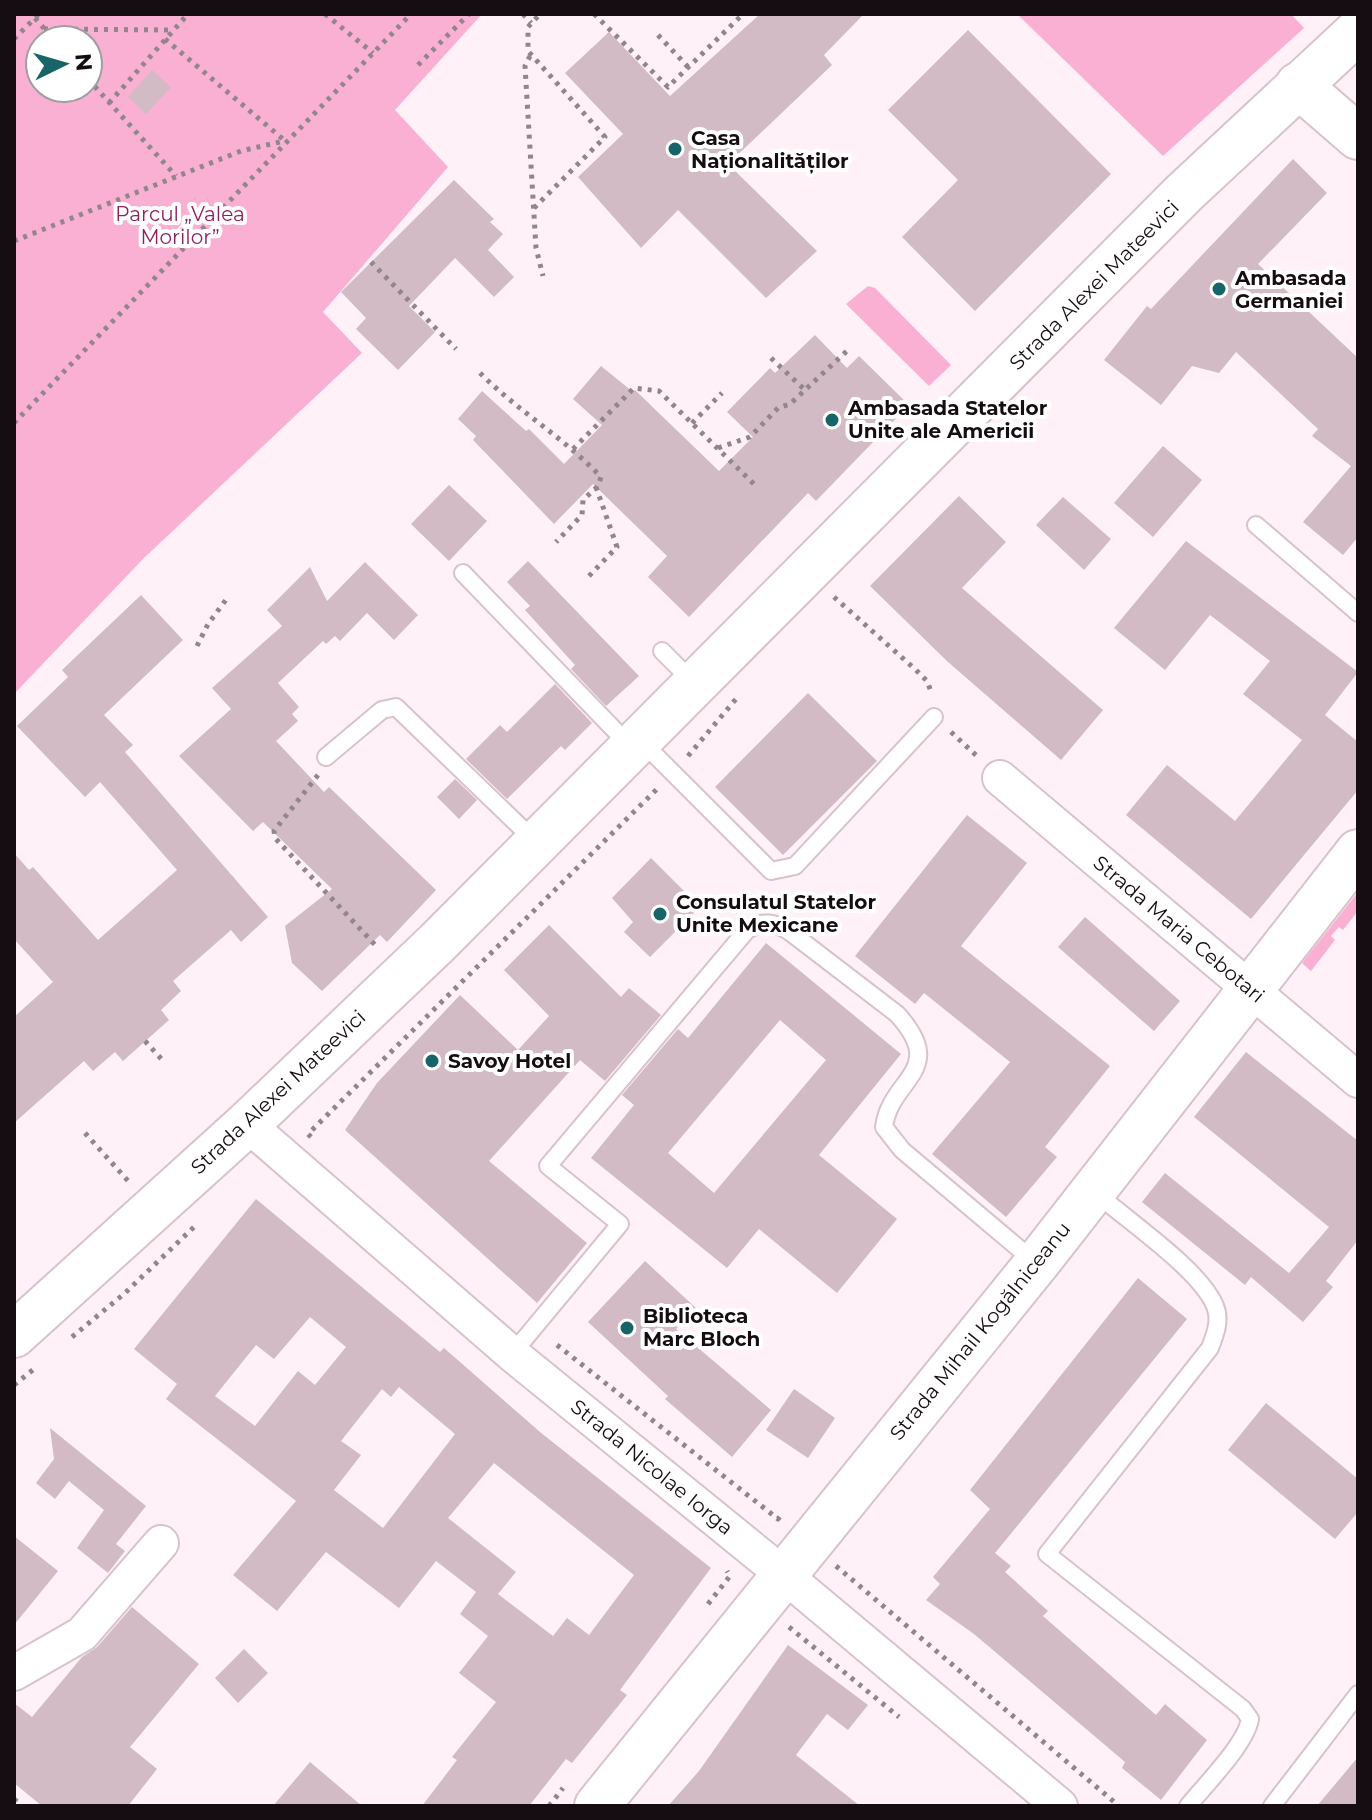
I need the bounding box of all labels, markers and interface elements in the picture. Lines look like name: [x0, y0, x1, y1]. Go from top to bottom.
north arrow: [24, 24, 104, 104]
text: N: [69, 52, 98, 72]
place label: Casa Naționalităților: [691, 126, 849, 174]
marker: Casa Naționalităților: [666, 140, 684, 158]
street label: Strada Alexei Mateevici: [1004, 195, 1184, 375]
park label: Parcul „Valea Morilor”: [115, 202, 245, 249]
place label: Ambasada Germaniei: [1234, 266, 1346, 313]
marker: Ambasada Germaniei: [1210, 280, 1228, 298]
place label: Ambasada Statelor Unite ale Americii: [847, 396, 1048, 443]
marker: Ambasada Statelor Unite ale Americii: [823, 411, 841, 429]
street label: Strada Maria Cebotari: [1089, 850, 1269, 1008]
place label: Consulatul Statelor Unite Mexicane: [676, 890, 876, 937]
marker: Consulatul Statelor Unite Mexicane: [651, 905, 669, 923]
street label: Strada Alexei Mateevici: [186, 1005, 370, 1179]
place label: Savoy Hotel: [448, 1049, 571, 1073]
marker: Savoy Hotel: [423, 1052, 441, 1070]
street label: Strada Mihail Kogălniceanu: [885, 1217, 1075, 1445]
place label: Biblioteca Marc Bloch: [643, 1304, 760, 1351]
marker: Biblioteca Marc Bloch: [618, 1319, 636, 1337]
street label: Strada Nicolae Iorga: [566, 1394, 738, 1540]

